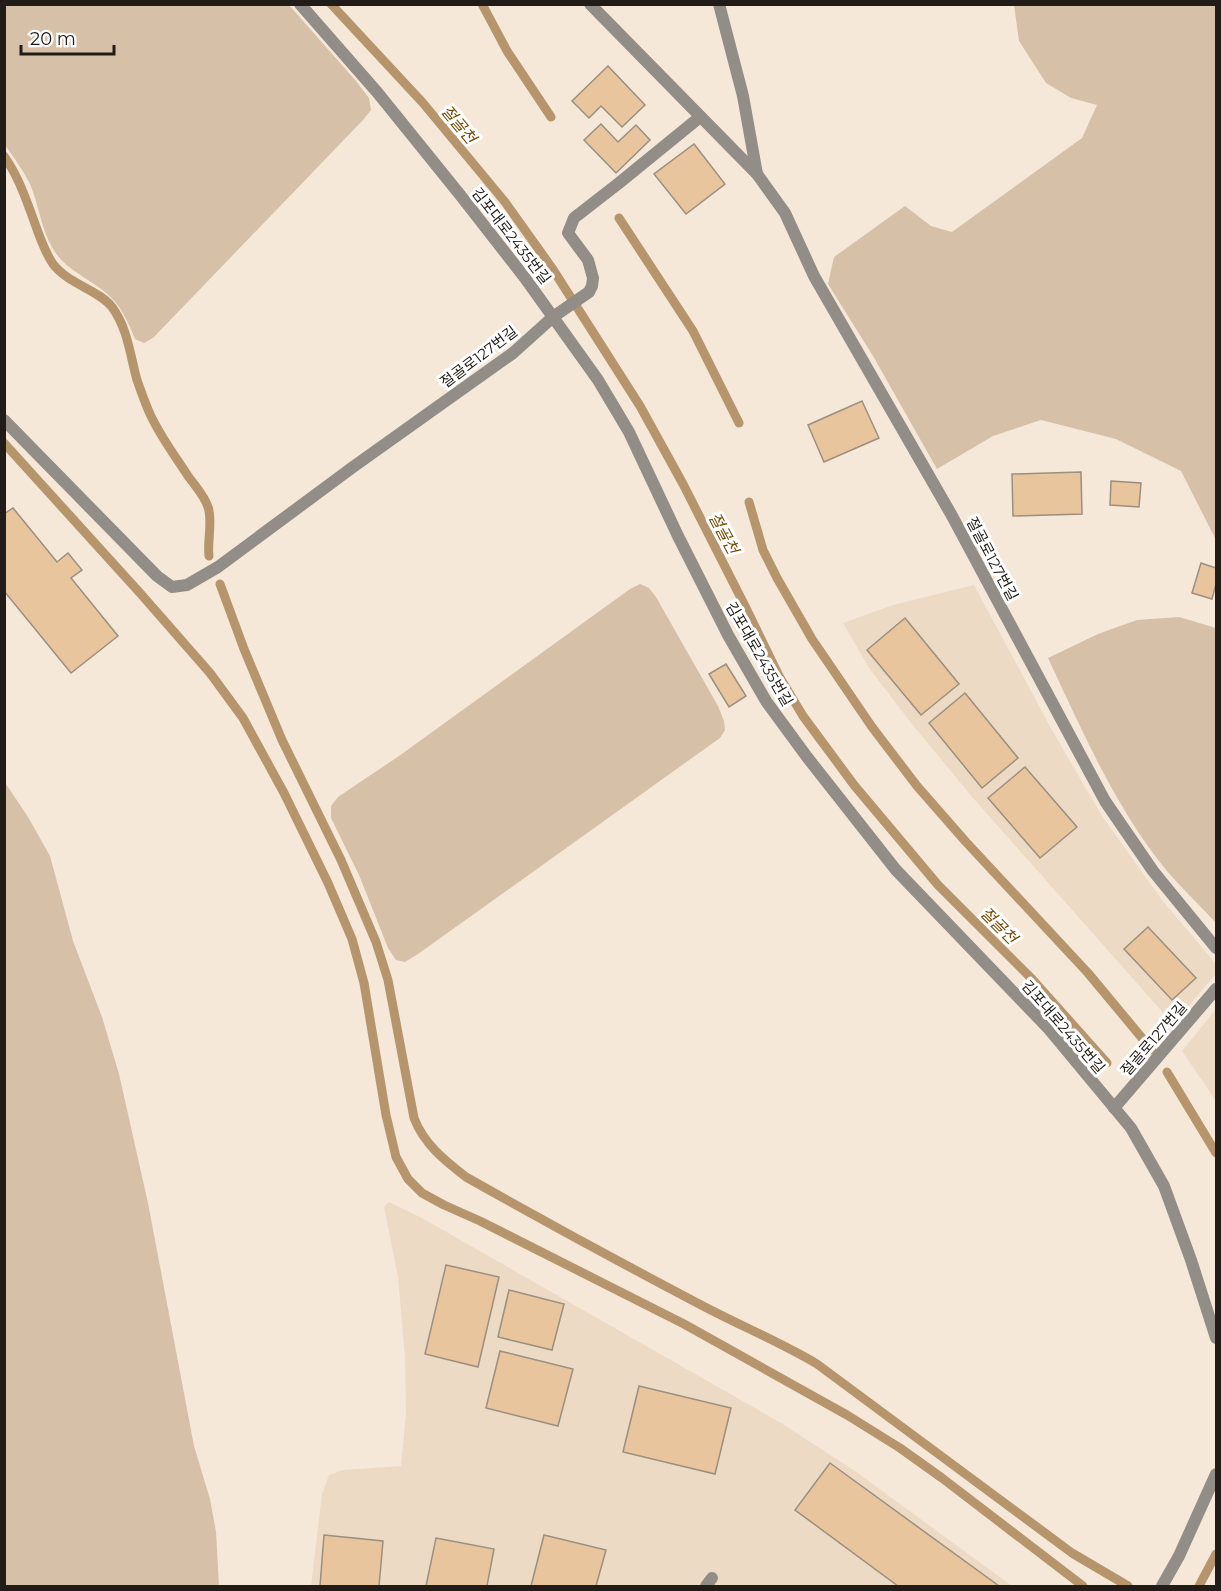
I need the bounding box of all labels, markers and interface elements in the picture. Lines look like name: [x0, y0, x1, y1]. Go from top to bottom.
scale bar: [21, 18, 114, 56]
text: 20 m: [30, 28, 76, 50]
water label: 절골천: [437, 101, 482, 149]
street label: 김포대로2435번길: [468, 184, 555, 288]
street label: 절골로127번길: [436, 321, 521, 392]
water label: 절골천: [705, 509, 743, 559]
street label: 절골로127번길: [963, 514, 1022, 604]
street label: 김포대로2435번길: [722, 598, 797, 709]
water label: 절골천: [976, 903, 1023, 949]
street label: 김포대로2435번길: [1018, 976, 1109, 1077]
street label: 절골로127번길: [1116, 998, 1191, 1080]

